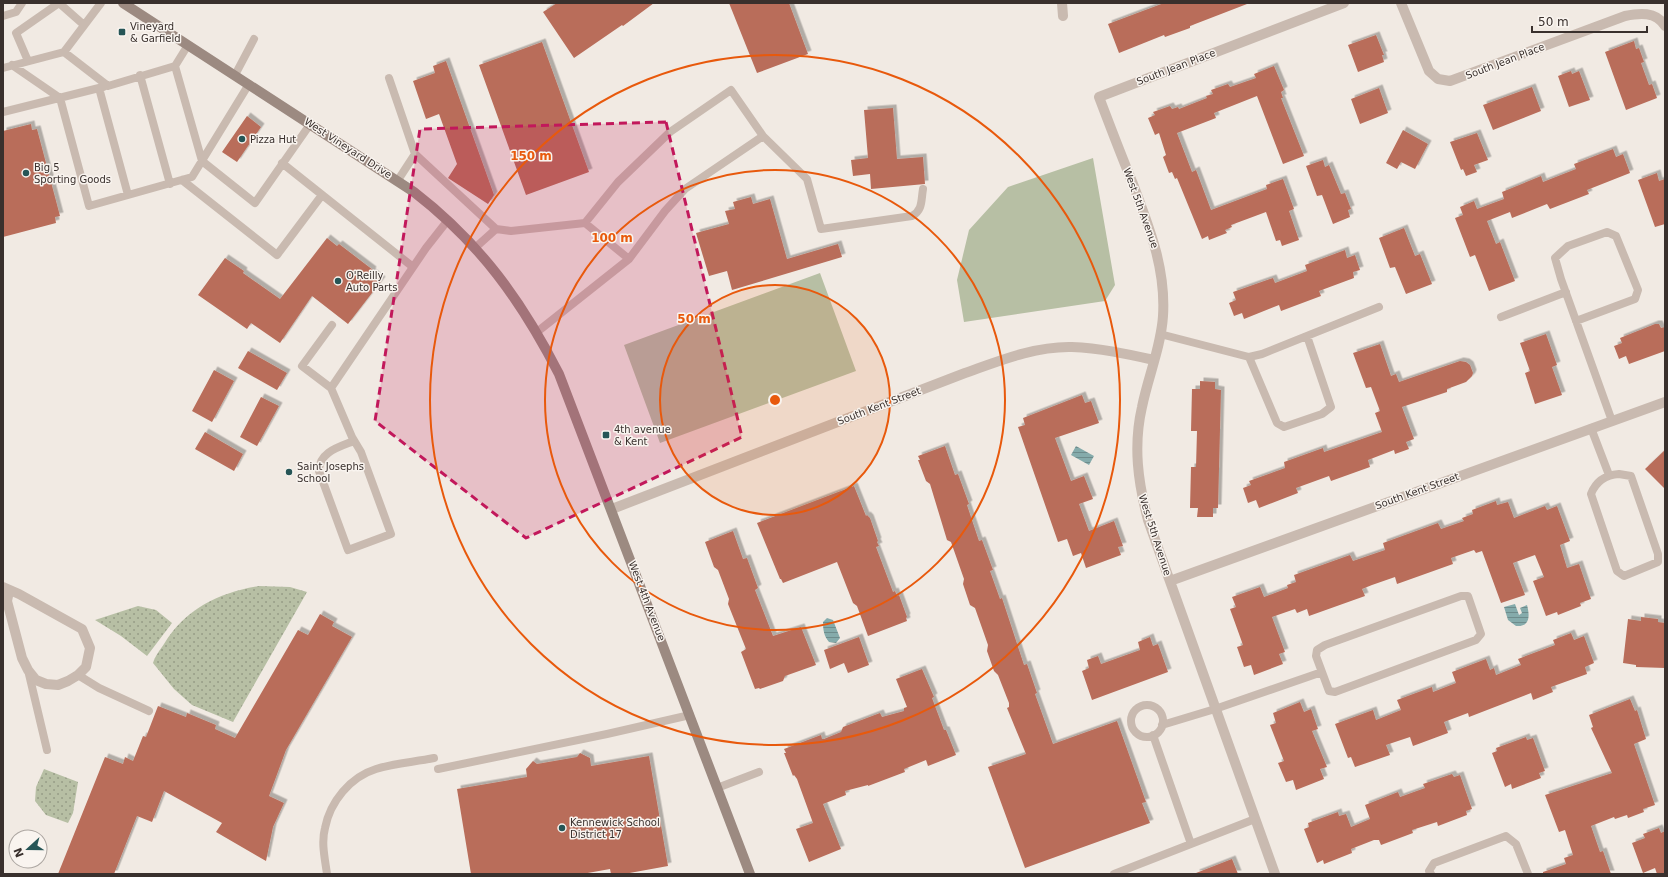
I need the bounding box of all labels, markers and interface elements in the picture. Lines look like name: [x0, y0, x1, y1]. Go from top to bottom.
scale bar: [1532, 8, 1647, 34]
text: 50 m: [1538, 15, 1569, 29]
place label: Vineyard & Garfield: [130, 21, 181, 44]
marker: Vineyard & Garfield: [117, 27, 127, 37]
street label: South Jean Place: [1464, 41, 1546, 81]
street label: South Jean Place: [1135, 47, 1217, 87]
street label: West Vineyard Drive: [302, 116, 394, 180]
marker: Pizza Hut: [237, 134, 247, 144]
place label: Pizza Hut: [250, 134, 296, 145]
text: 150 m: [510, 149, 552, 163]
place label: Big 5 Sporting Goods: [34, 162, 111, 185]
street label: West 5th Avenue: [1121, 166, 1161, 250]
marker: Big 5 Sporting Goods: [21, 168, 31, 178]
text: 100 m: [591, 231, 633, 245]
place label: O'Reilly Auto Parts: [346, 270, 397, 293]
marker: O'Reilly Auto Parts: [333, 276, 343, 286]
text: 50 m: [677, 312, 711, 326]
street label: South Kent Street: [836, 385, 922, 427]
centre of rings: [768, 393, 782, 407]
place label: 4th avenue & Kent: [614, 424, 671, 447]
marker: 4th avenue & Kent: [601, 430, 611, 440]
place label: Saint Josephs School: [297, 461, 364, 484]
marker: Saint Josephs School: [284, 467, 294, 477]
street label: South Kent Street: [1374, 471, 1460, 511]
street label: West 5th Avenue: [1137, 493, 1173, 577]
street label: West 4th Avenue: [627, 559, 667, 643]
place label: Kennewick School District 17: [570, 817, 660, 840]
marker: Kennewick School District 17: [557, 823, 567, 833]
north arrow: [8, 829, 48, 869]
text: N: [11, 846, 27, 859]

